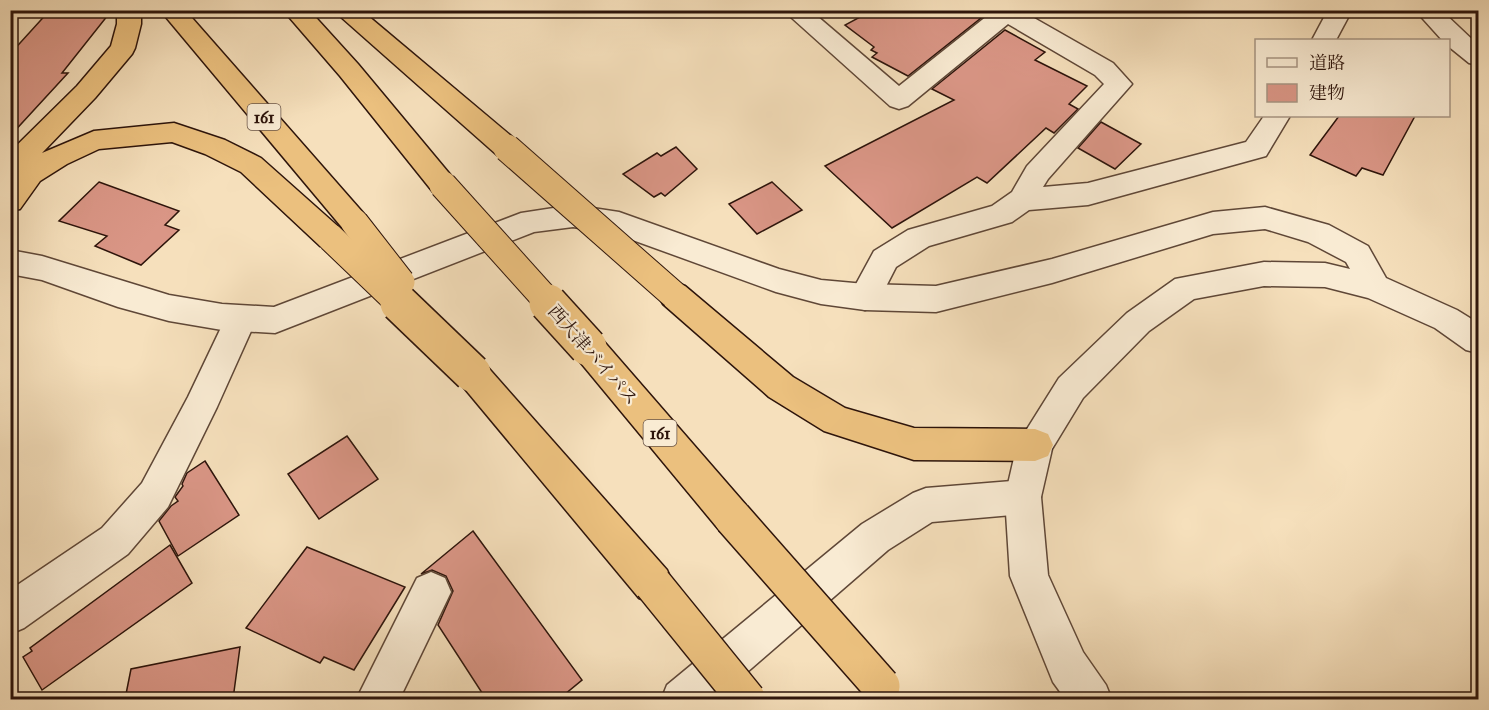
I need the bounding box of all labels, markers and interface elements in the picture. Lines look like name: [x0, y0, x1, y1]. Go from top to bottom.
legend: [1255, 39, 1450, 117]
text: 道路: [1309, 52, 1345, 74]
text: 建物: [1309, 82, 1345, 104]
road number: 161: [248, 104, 280, 130]
street label: 西大津バイパス: [543, 300, 643, 410]
road number: 161: [644, 420, 676, 446]

